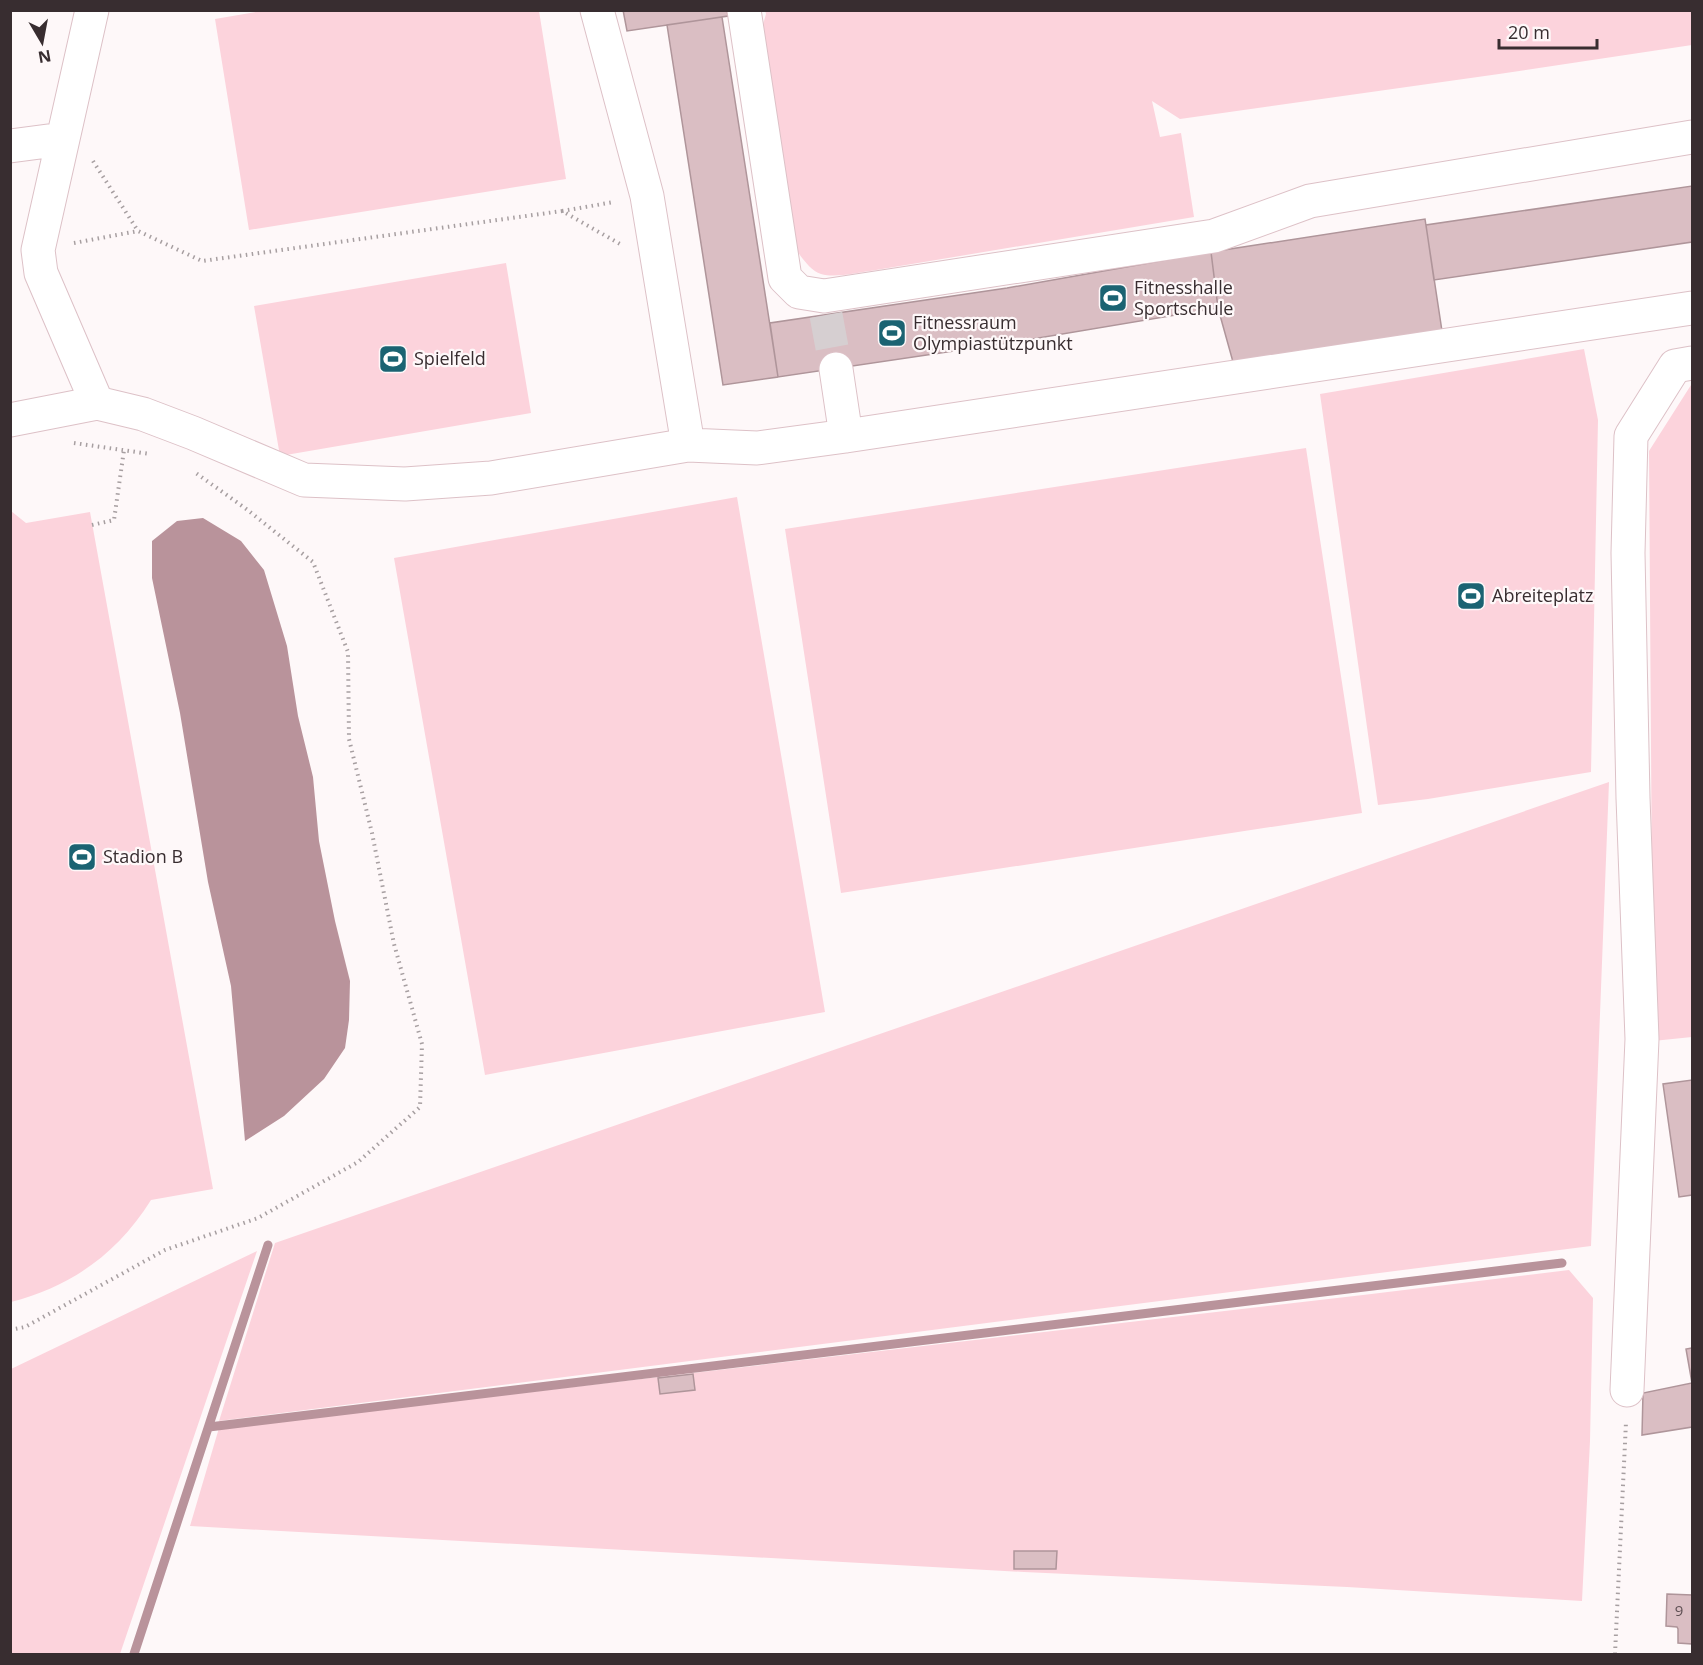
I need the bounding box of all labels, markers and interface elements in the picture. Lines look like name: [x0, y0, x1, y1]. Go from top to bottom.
north arrow: [12, 12, 72, 72]
scale bar: [1499, 12, 1596, 50]
text: 20 m: [1508, 20, 1550, 44]
text: N: [36, 45, 53, 69]
place label: Fitnesshalle Sportschule: [1134, 275, 1233, 320]
sports icon: Fitnesshalle Sportschule: [1097, 282, 1129, 314]
place label: Fitnessraum Olympiastützpunkt: [913, 310, 1073, 355]
sports icon: Fitnessraum Olympiastützpunkt: [876, 317, 908, 349]
sports icon: Spielfeld: [377, 343, 409, 375]
place label: Spielfeld: [414, 346, 486, 370]
sports icon: Abreiteplatz: [1455, 580, 1487, 612]
place label: Abreiteplatz: [1492, 583, 1593, 607]
sports icon: Stadion B: [66, 841, 98, 873]
place label: Stadion B: [103, 844, 183, 868]
house number: 9: [1675, 1600, 1683, 1620]

